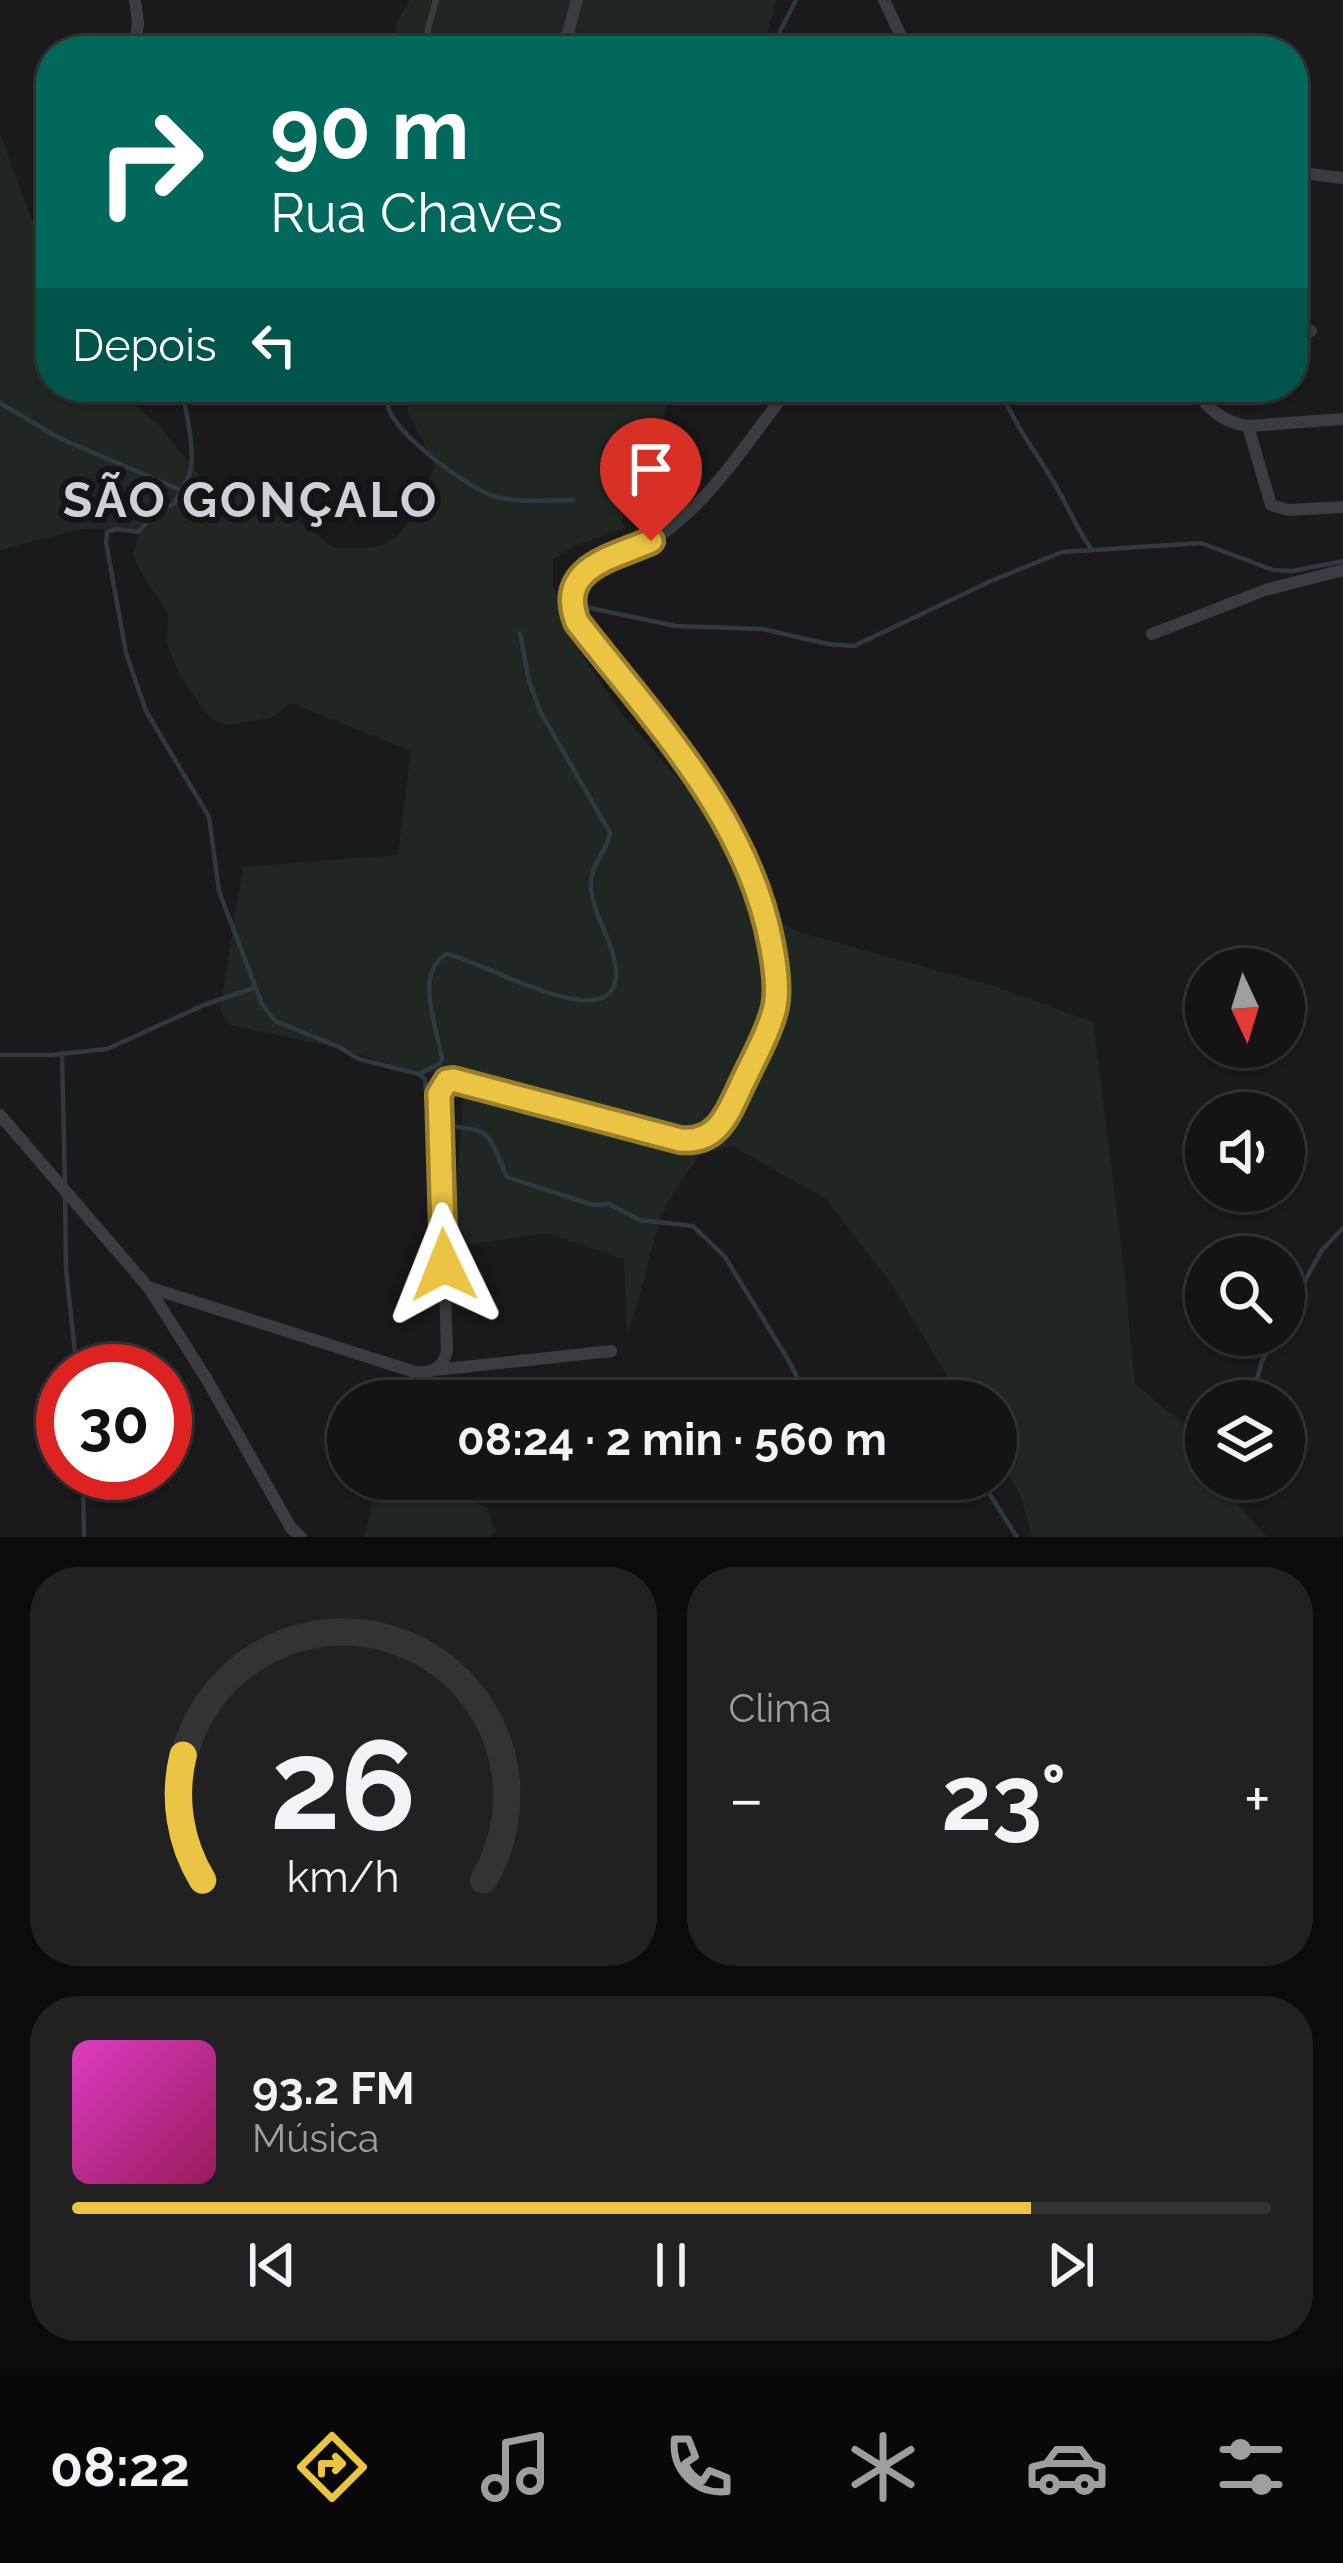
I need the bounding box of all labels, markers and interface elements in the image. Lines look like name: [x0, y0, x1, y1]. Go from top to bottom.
text: 90 m: [270, 80, 469, 179]
icon: right: [72, 84, 228, 240]
text: Rua Chaves: [270, 181, 563, 245]
icon: left: [241, 312, 307, 378]
text: Depois: [72, 319, 217, 372]
pin: [600, 418, 702, 541]
icon: arrive: [618, 436, 684, 502]
district label: SÃO GONÇALO: [63, 472, 439, 528]
north arrow: [1185, 948, 1305, 1068]
map controls: [1185, 948, 1305, 1500]
button: sound: [1185, 1092, 1305, 1212]
position arrow: [381, 1202, 507, 1328]
button: search: [1185, 1236, 1305, 1356]
speed limit sign: 30: [36, 1344, 192, 1500]
button: layers: [1185, 1380, 1305, 1500]
text: 08:24 · 2 min · 560 m: [457, 1413, 887, 1466]
text: Clima: [729, 1685, 831, 1731]
text: 26: [270, 1712, 416, 1858]
text: 23°: [941, 1745, 1066, 1851]
text: −: [729, 1760, 764, 1837]
text: +: [1244, 1760, 1271, 1837]
text: km/h: [287, 1851, 400, 1901]
text: 93.2 FM: [252, 2062, 415, 2115]
text: Música: [252, 2115, 379, 2161]
icon: previous: [239, 2232, 305, 2298]
icon: pause: [638, 2232, 704, 2298]
icon: next: [1038, 2232, 1104, 2298]
icon: directions: [290, 2425, 374, 2509]
icon: music: [474, 2425, 558, 2509]
icon: phone: [657, 2425, 741, 2509]
icon: climate: [841, 2425, 925, 2509]
icon: car: [1025, 2425, 1109, 2509]
icon: filters: [1209, 2425, 1293, 2509]
text: 08:22: [50, 2435, 190, 2499]

